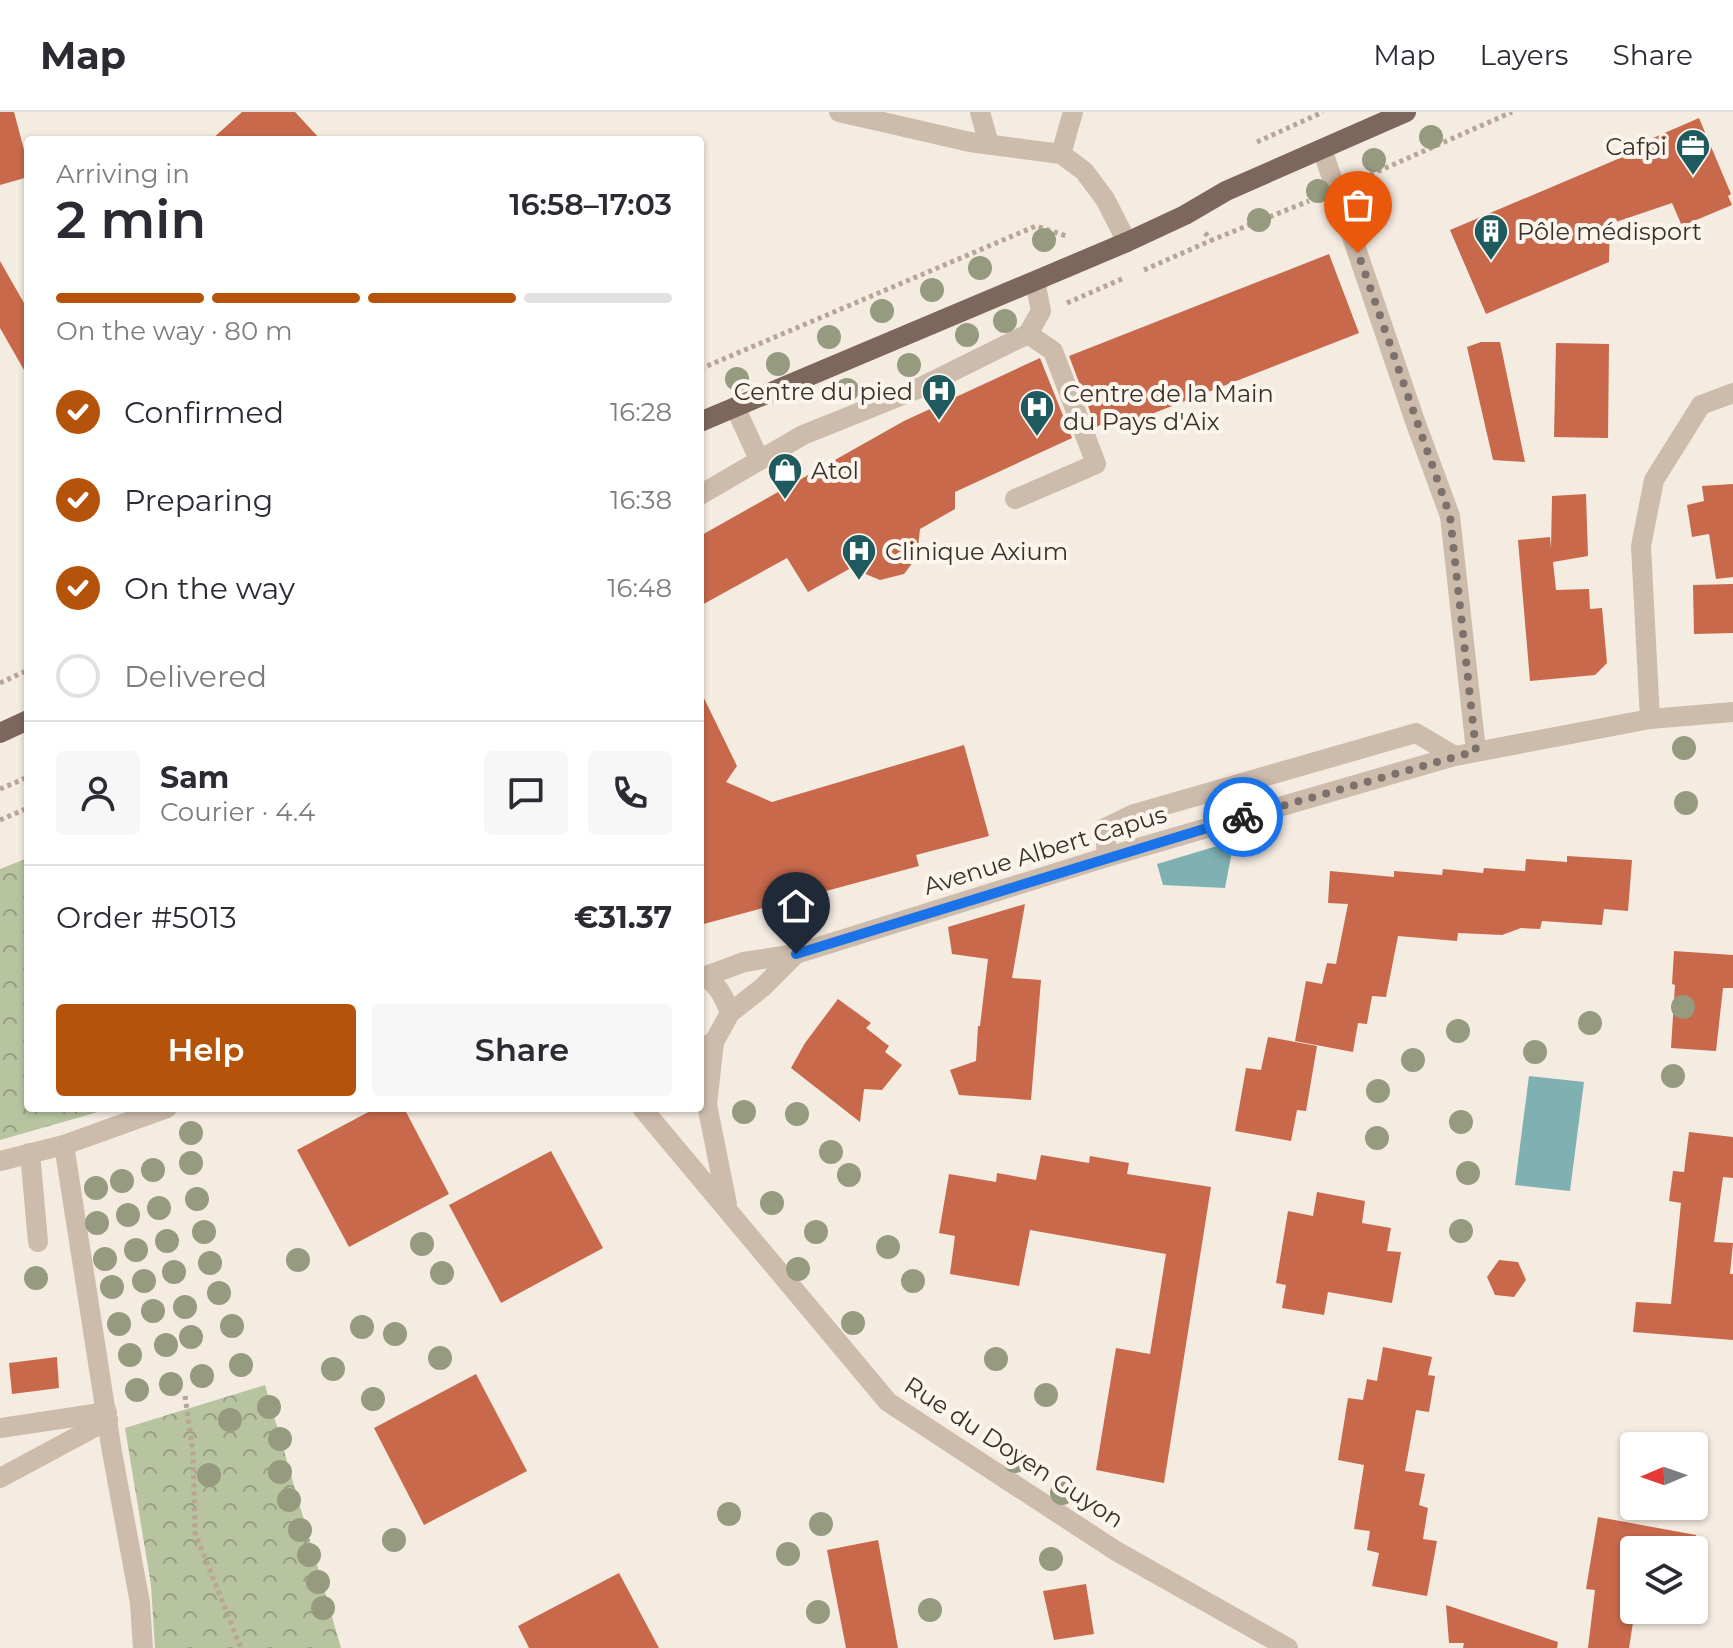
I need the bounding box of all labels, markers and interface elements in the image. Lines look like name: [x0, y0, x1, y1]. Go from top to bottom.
text: Map: [40, 32, 126, 79]
text: Map: [1373, 38, 1436, 72]
text: Layers: [1480, 38, 1569, 72]
text: Share: [1613, 38, 1693, 72]
office icon: Cafpi: [1674, 127, 1712, 177]
place label: Cafpi: [1605, 132, 1667, 161]
text: Arriving in: [56, 158, 190, 190]
pin: [1324, 171, 1392, 253]
icon: bag: [1336, 183, 1380, 227]
text: 16:58–17:03: [509, 186, 672, 223]
text: 2 min: [56, 188, 206, 251]
building icon: Pôle médisport: [1472, 212, 1510, 262]
place label: Pôle médisport: [1517, 217, 1702, 246]
text: On the way · 80 m: [56, 315, 293, 347]
hospital icon: Centre du pied: [920, 372, 958, 422]
place label: Centre du pied: [734, 377, 913, 406]
place label: Centre de la Main du Pays d'Aix: [1063, 379, 1274, 436]
hospital icon: Centre de la Main du Pays d'Aix: [1018, 388, 1056, 438]
icon: check: [56, 390, 100, 434]
text: Confirmed: [124, 394, 284, 431]
text: 16:28: [610, 396, 672, 428]
shop icon: Atol: [766, 451, 804, 501]
place label: Atol: [811, 456, 859, 485]
icon: check: [56, 478, 100, 522]
text: Preparing: [124, 482, 273, 519]
text: 16:38: [610, 484, 672, 516]
hospital icon: Clinique Axium: [840, 532, 878, 582]
place label: Clinique Axium: [885, 537, 1068, 566]
icon: check: [56, 566, 100, 610]
text: On the way: [124, 570, 295, 607]
text: 16:48: [607, 572, 672, 604]
text: Delivered: [124, 658, 267, 695]
button: person: [56, 751, 140, 835]
button: chat: [484, 751, 568, 835]
button: phone: [588, 751, 672, 835]
text: Sam: [160, 759, 229, 796]
courier: [1203, 777, 1283, 857]
icon: bike: [1221, 795, 1265, 839]
text: Courier · 4.4: [160, 796, 315, 828]
street label: Avenue Albert Capus: [920, 799, 1170, 901]
pin: [762, 872, 830, 954]
icon: home: [774, 884, 818, 928]
text: Order #5013: [56, 899, 237, 936]
text: €31.37: [574, 899, 672, 936]
button: Help: [56, 1004, 356, 1096]
button: Share: [372, 1004, 672, 1096]
street label: Rue du Doyen Guyon: [899, 1370, 1129, 1534]
north arrow: [1620, 1432, 1708, 1520]
map controls: [1620, 1432, 1708, 1624]
button: layers: [1620, 1536, 1708, 1624]

